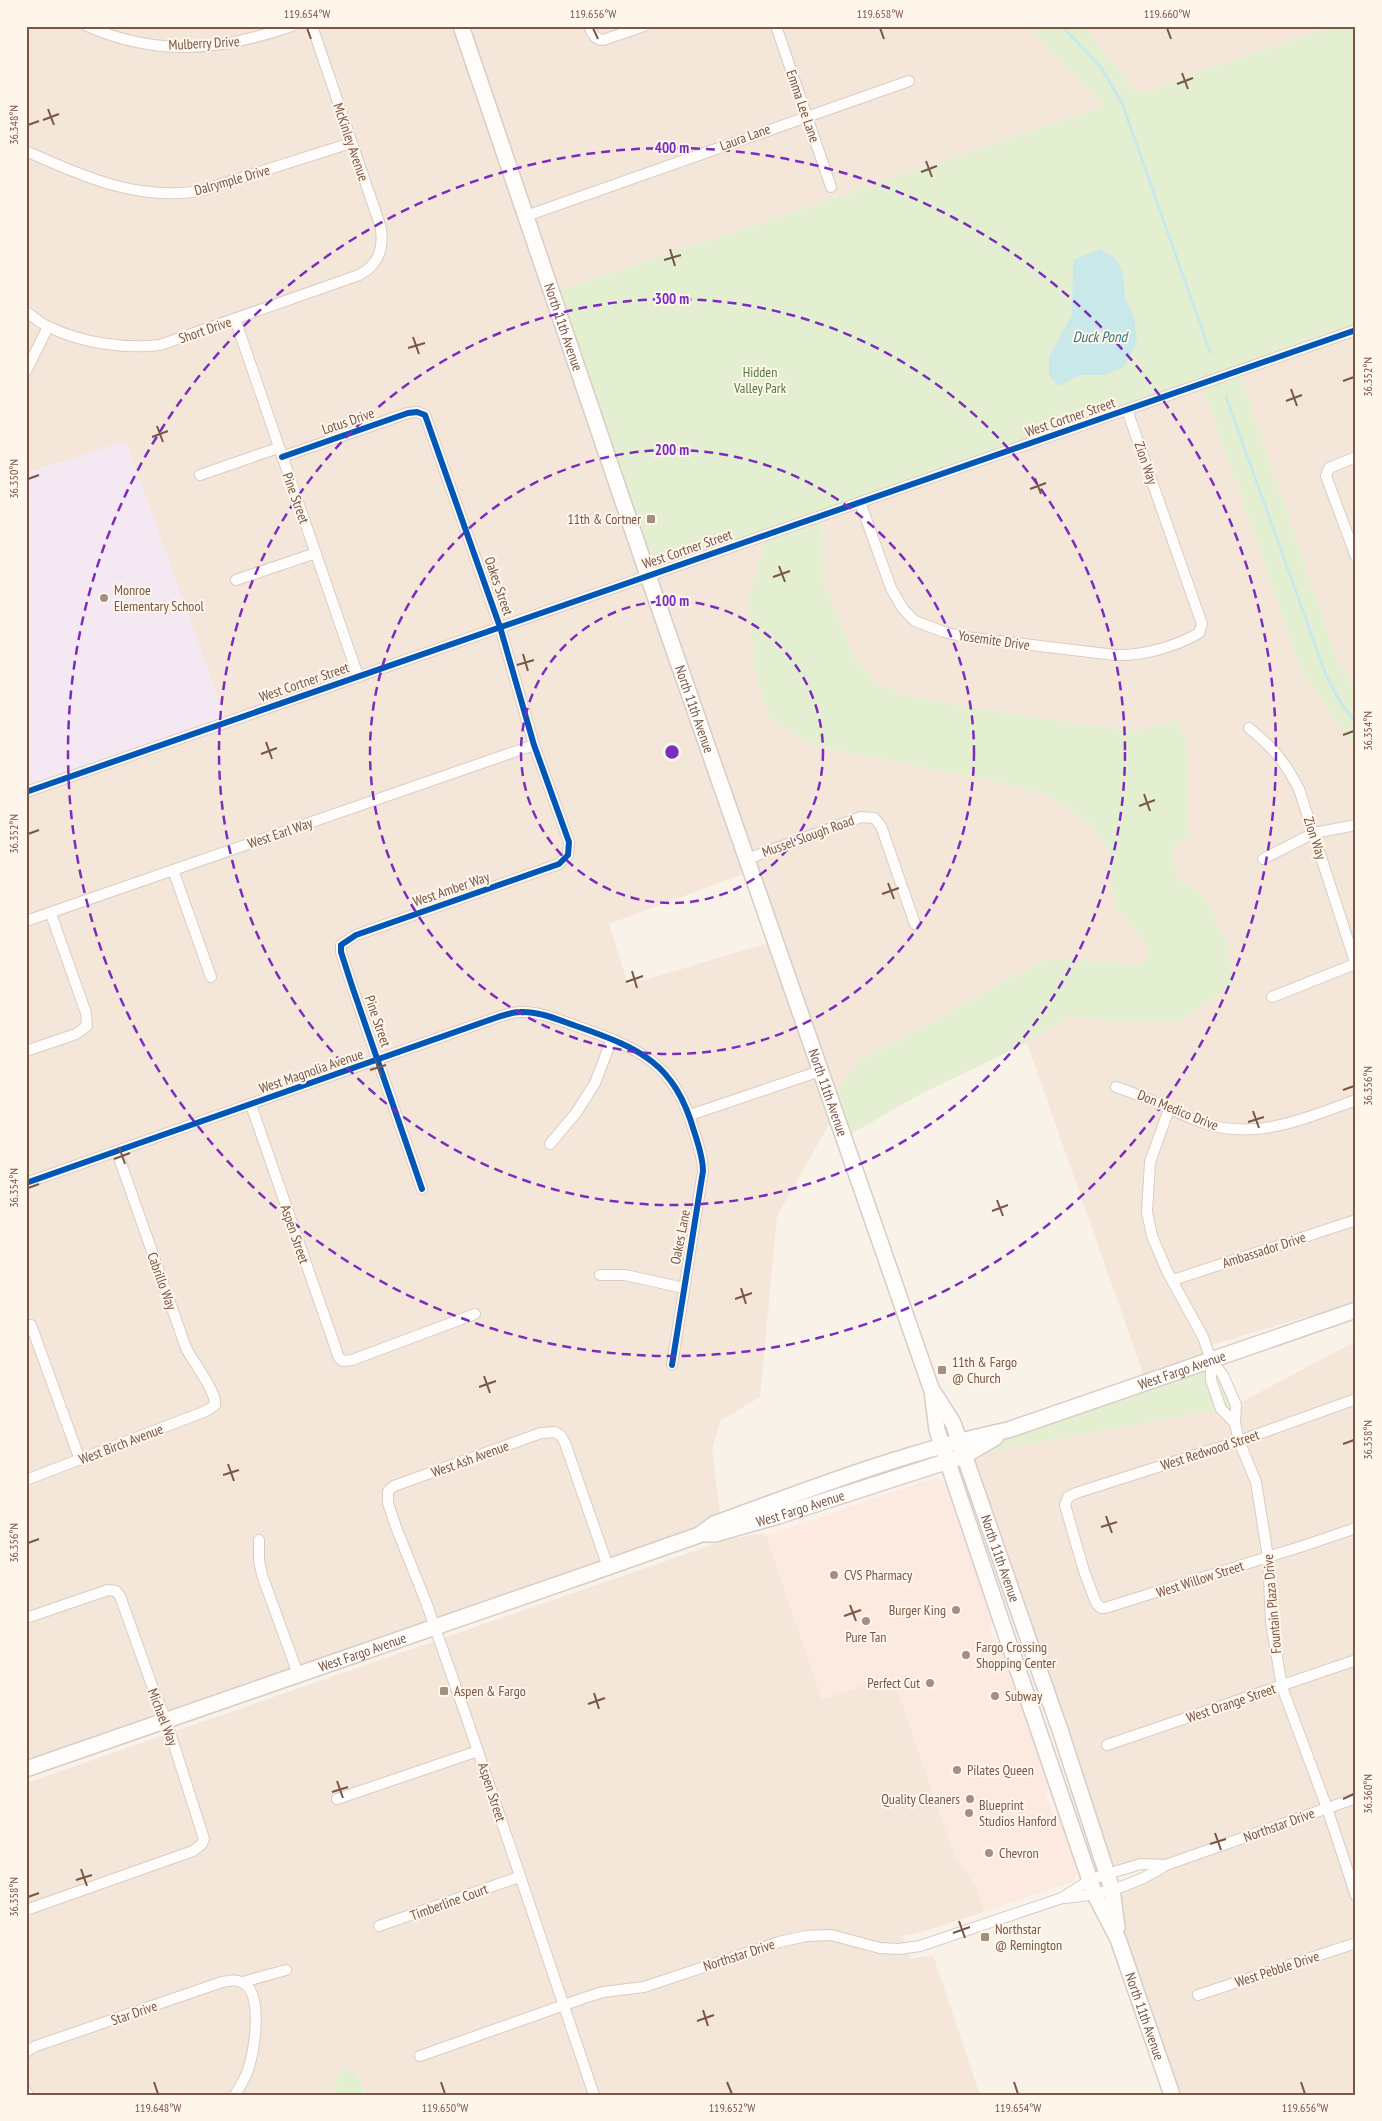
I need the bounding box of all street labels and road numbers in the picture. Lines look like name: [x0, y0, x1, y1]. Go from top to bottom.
street label: Mulberry Drive: [168, 32, 240, 54]
street label: Emma Lee Lane: [782, 67, 824, 145]
street label: McKinley Avenue: [329, 100, 373, 184]
street label: Laura Lane: [717, 119, 773, 154]
street label: Dalrymple Drive: [192, 161, 272, 199]
street label: North 11th Avenue: [540, 281, 587, 373]
street label: Short Drive: [176, 313, 234, 347]
street label: West Cortner Street: [1023, 393, 1118, 441]
street label: Lotus Drive: [319, 404, 377, 438]
street label: Zion Way: [1130, 439, 1162, 487]
street label: Pine Street: [278, 470, 314, 526]
street label: West Cortner Street: [640, 525, 735, 573]
street label: Oakes Street: [481, 554, 517, 618]
street label: Yosemite Drive: [957, 626, 1031, 654]
street label: West Cortner Street: [257, 658, 352, 706]
street label: North 11th Avenue: [671, 663, 718, 756]
street label: Mussel Slough Road: [759, 811, 857, 861]
street label: West Earl Way: [245, 813, 316, 852]
street label: Zion Way: [1300, 814, 1331, 862]
street label: West Amber Way: [410, 867, 492, 911]
street label: Pine Street: [361, 993, 395, 1049]
street label: West Magnolia Avenue: [257, 1045, 366, 1097]
street label: North 11th Avenue: [805, 1046, 852, 1139]
street label: Don Medico Drive: [1135, 1086, 1221, 1134]
street label: Aspen Street: [277, 1202, 314, 1266]
street label: Oakes Lane: [666, 1208, 694, 1266]
street label: Ambassador Drive: [1220, 1228, 1308, 1272]
street label: Cabrillo Way: [143, 1250, 181, 1313]
street label: West Fargo Avenue: [1136, 1347, 1228, 1393]
street label: West Birch Avenue: [76, 1420, 166, 1468]
street label: West Redwood Street: [1158, 1426, 1262, 1474]
street label: West Ash Avenue: [429, 1437, 512, 1481]
street label: West Fargo Avenue: [754, 1486, 847, 1531]
street label: North 11th Avenue: [977, 1512, 1024, 1605]
street label: Fountain Plaza Drive: [1259, 1553, 1285, 1655]
street label: West Willow Street: [1154, 1556, 1246, 1602]
street label: West Fargo Avenue: [316, 1629, 409, 1676]
street label: West Orange Street: [1184, 1679, 1278, 1727]
street label: Michael Way: [144, 1686, 182, 1749]
street label: Aspen Street: [474, 1760, 510, 1824]
street label: Northstar Drive: [1241, 1804, 1317, 1846]
street label: Timberline Court: [408, 1880, 490, 1924]
street label: Northstar Drive: [701, 1935, 777, 1975]
street label: West Pebble Drive: [1233, 1947, 1322, 1991]
street label: North 11th Avenue: [1121, 1970, 1168, 2063]
street label: Star Drive: [109, 1997, 160, 2029]

